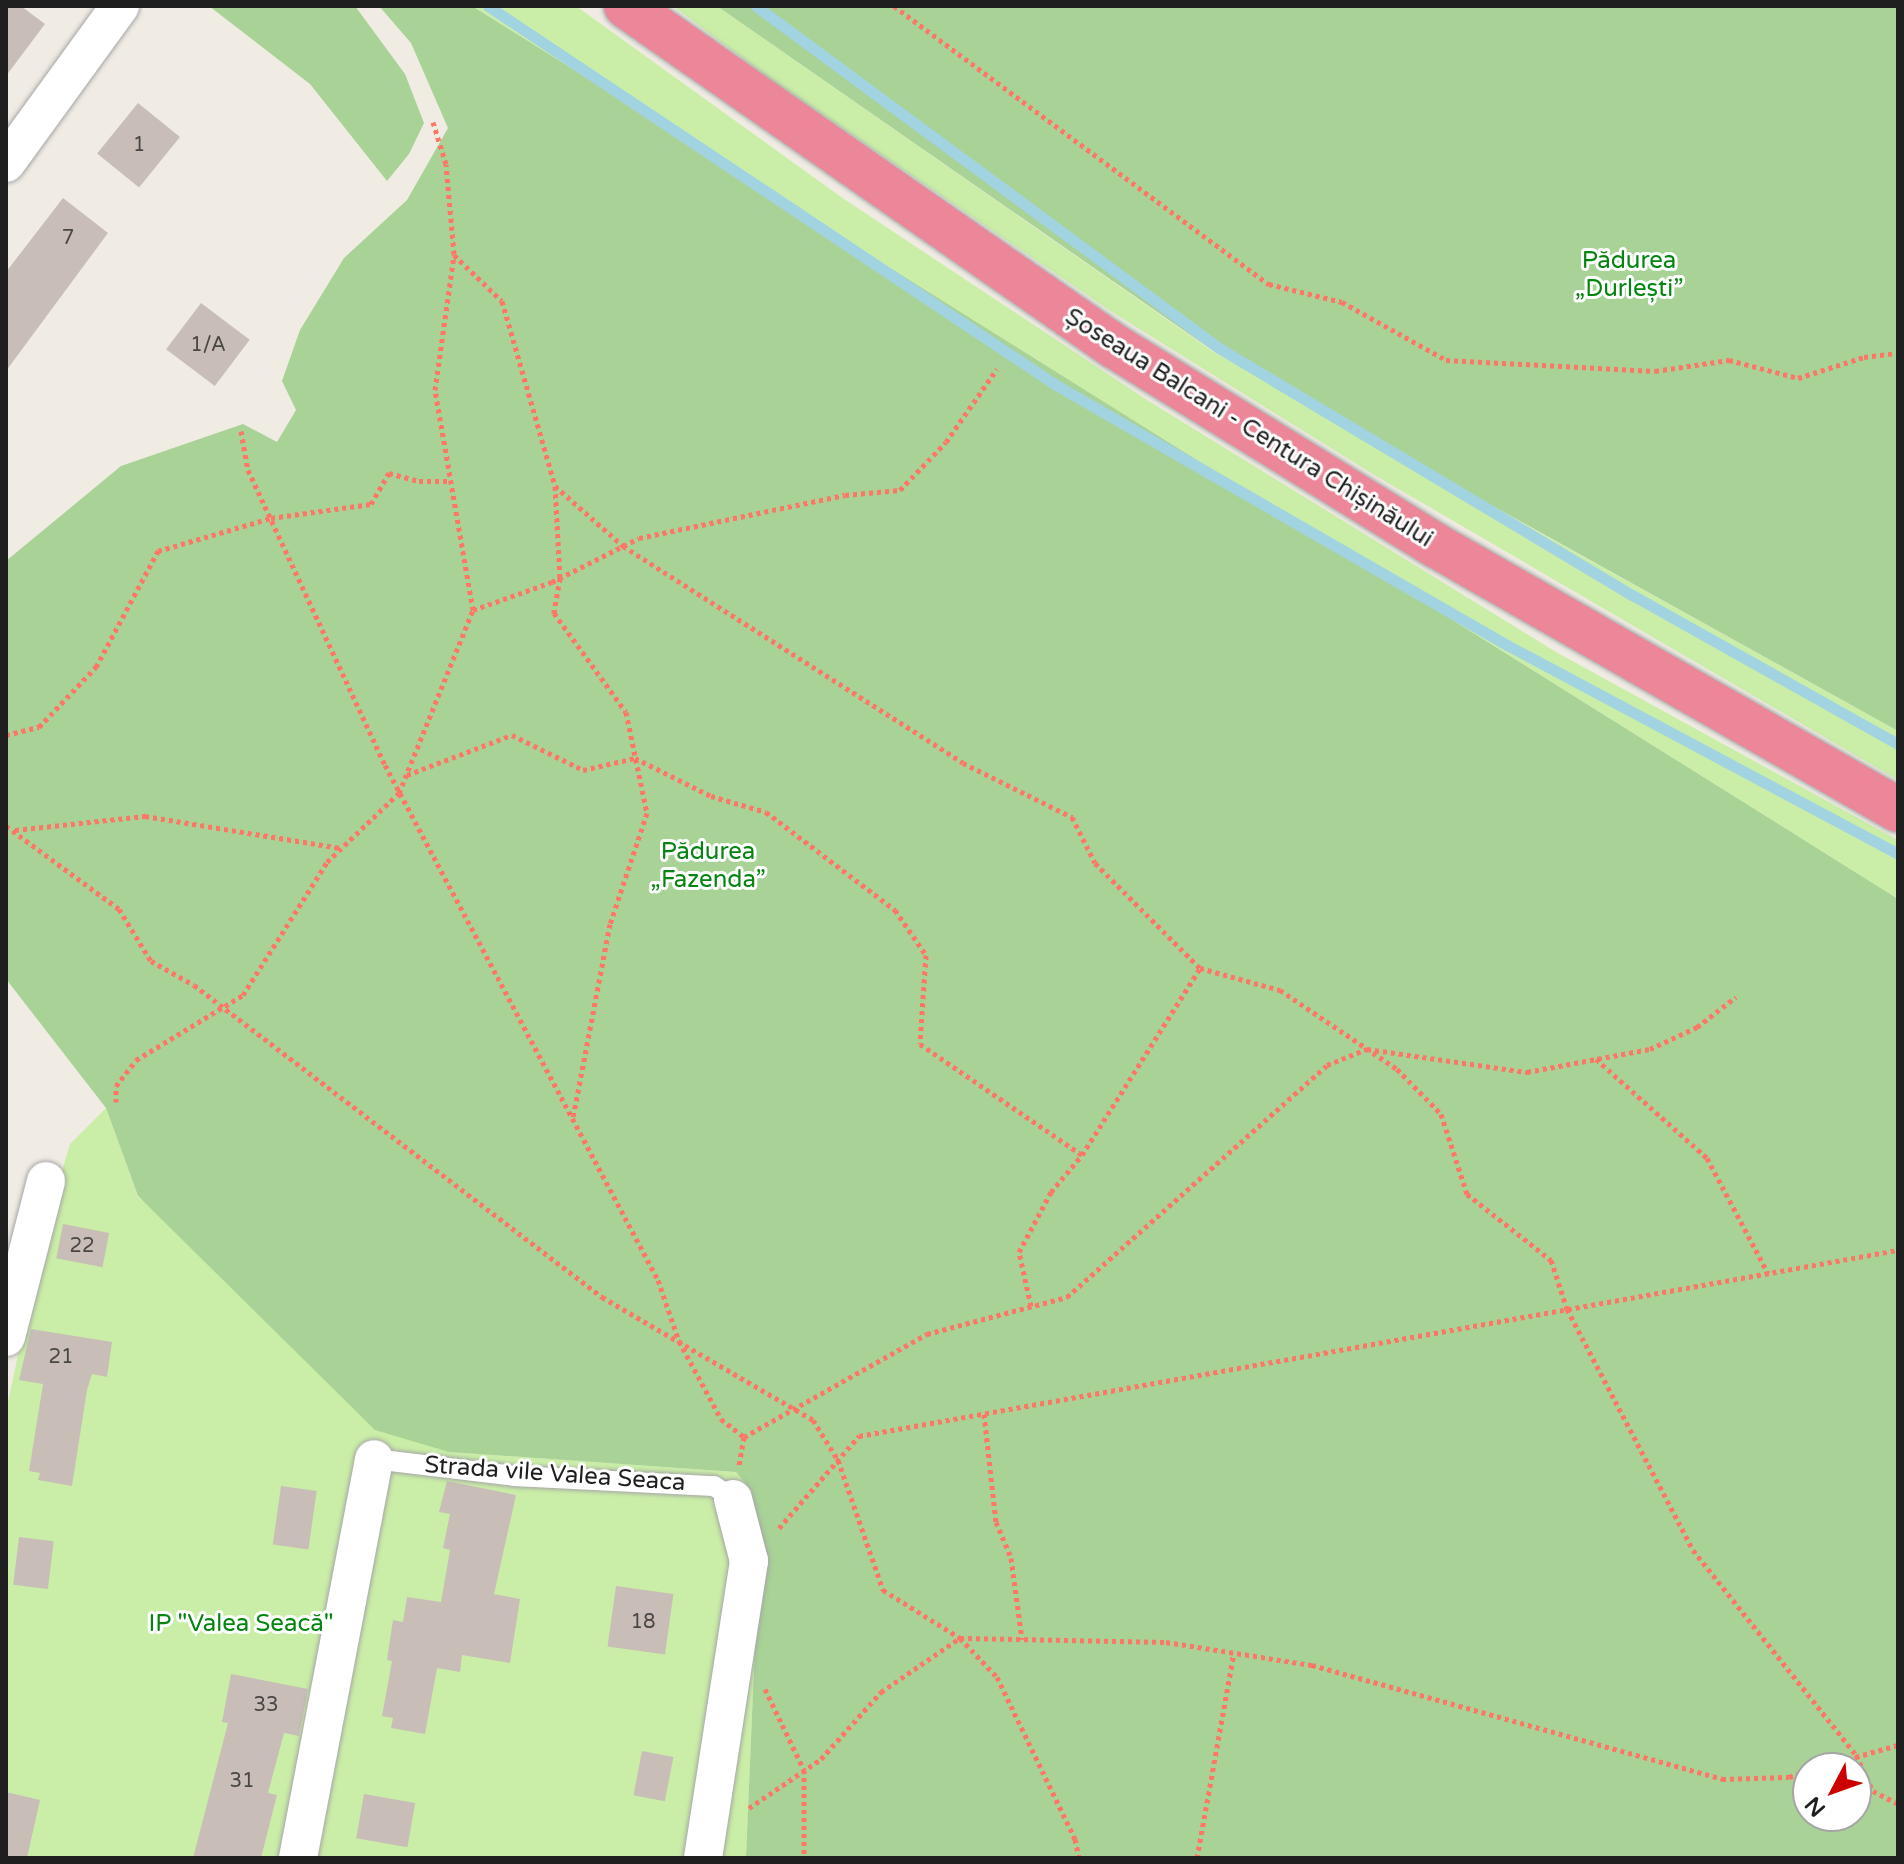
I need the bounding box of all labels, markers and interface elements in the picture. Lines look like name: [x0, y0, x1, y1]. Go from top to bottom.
house number: 1: [133, 133, 145, 157]
house number: 7: [62, 226, 74, 250]
park label: Pădurea „Durlești”: [1575, 247, 1683, 303]
street label: Șoseaua Balcani - Centura Chișinăului: [1060, 302, 1438, 554]
house number: 1/A: [190, 333, 226, 357]
park label: Pădurea „Fazenda”: [650, 838, 766, 894]
house number: 22: [69, 1234, 95, 1258]
house number: 21: [48, 1345, 74, 1369]
street label: Strada vile Valea Seaca: [423, 1451, 687, 1497]
park label: IP "Valea Seacă": [148, 1610, 334, 1638]
house number: 18: [630, 1610, 656, 1634]
house number: 33: [253, 1693, 279, 1717]
north arrow: [1792, 1752, 1872, 1832]
house number: 31: [229, 1769, 255, 1793]
text: N: [1800, 1791, 1831, 1822]

